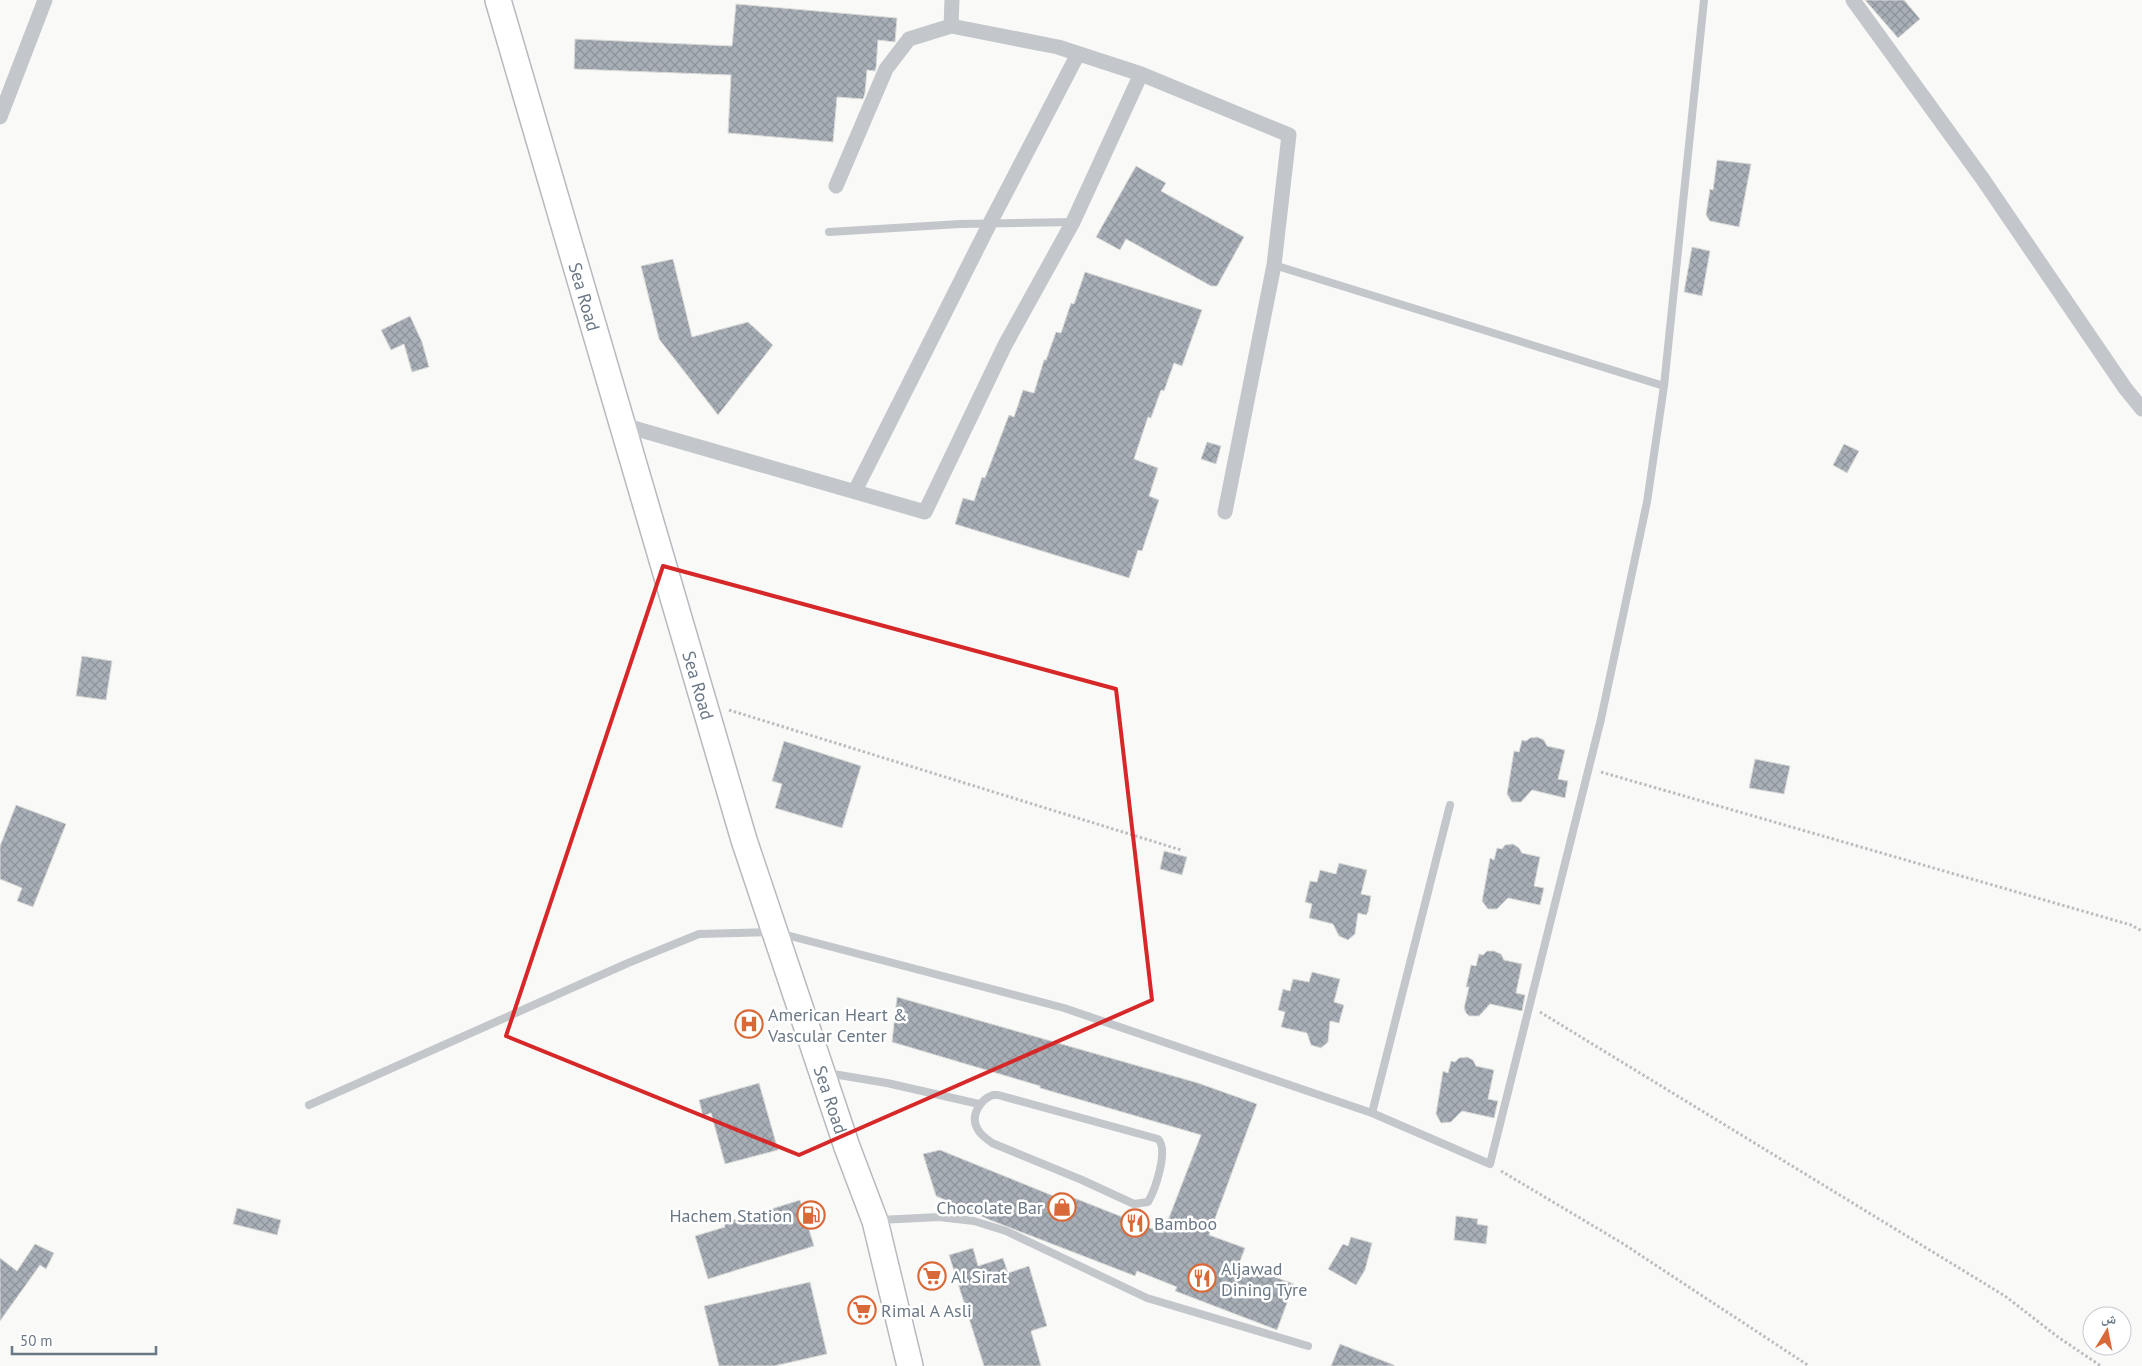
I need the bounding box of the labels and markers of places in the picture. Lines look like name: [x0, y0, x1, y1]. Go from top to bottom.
place label: American Heart & Vascular Center: [767, 1003, 907, 1047]
hospital icon: American Heart & Vascular Center: [734, 1009, 764, 1039]
shop icon: Chocolate Bar: [1047, 1192, 1077, 1222]
place label: Chocolate Bar: [936, 1196, 1043, 1219]
fuel station icon: Hachem Station: [796, 1200, 826, 1230]
place label: Hachem Station: [669, 1204, 792, 1227]
restaurant icon: Bamboo: [1120, 1208, 1150, 1238]
place label: Bamboo: [1154, 1212, 1217, 1235]
place label: Aljawad Dining Tyre: [1221, 1257, 1307, 1301]
supermarket icon: Al Sirat: [917, 1261, 947, 1291]
restaurant icon: Aljawad Dining Tyre: [1187, 1263, 1217, 1293]
place label: Al Sirat: [951, 1265, 1007, 1288]
supermarket icon: Rimal A Asli: [847, 1295, 877, 1325]
place label: Rimal A Asli: [881, 1299, 972, 1322]

